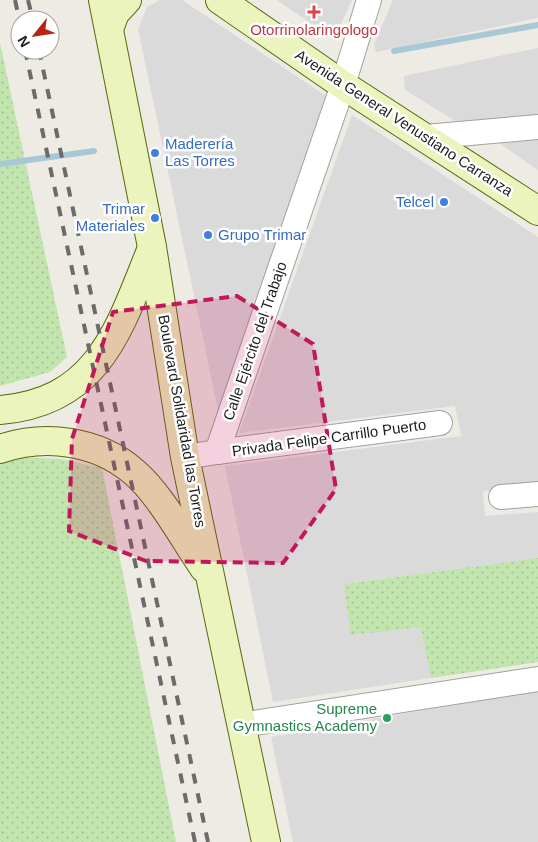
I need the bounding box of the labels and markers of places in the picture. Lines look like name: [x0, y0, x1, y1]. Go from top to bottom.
marker: Otorrinolaringologo: [307, 5, 321, 19]
place label: Otorrinolaringologo: [250, 21, 378, 38]
place label: Maderería Las Torres: [165, 135, 235, 169]
marker: Maderería Las Torres: [149, 147, 161, 159]
place label: Telcel: [396, 193, 434, 210]
marker: Telcel: [438, 196, 450, 208]
place label: Trimar Materiales: [76, 200, 145, 234]
marker: Trimar Materiales: [149, 212, 161, 224]
place label: Grupo Trimar: [218, 226, 306, 243]
marker: Grupo Trimar: [202, 229, 214, 241]
place label: Supreme Gymnastics Academy: [233, 700, 377, 734]
marker: Supreme Gymnastics Academy: [381, 712, 393, 724]

